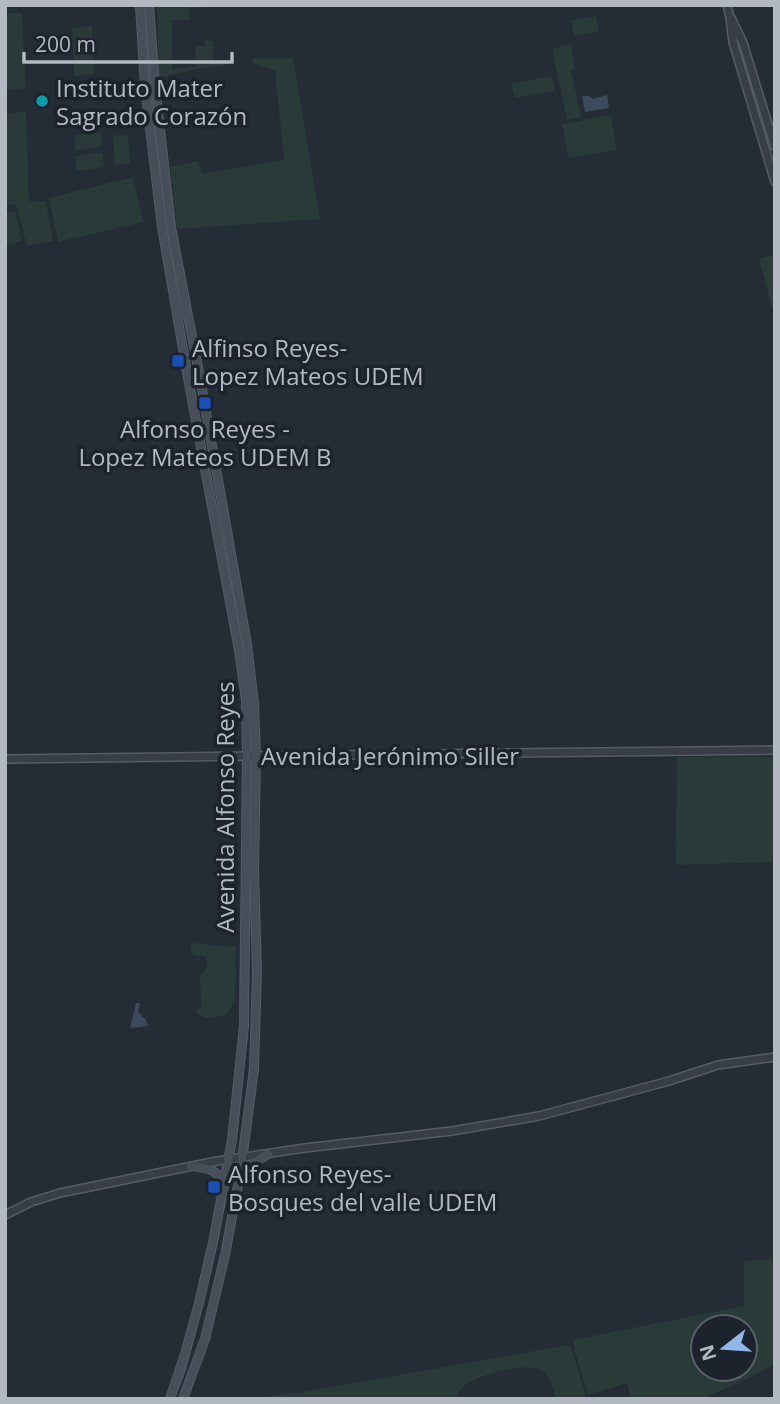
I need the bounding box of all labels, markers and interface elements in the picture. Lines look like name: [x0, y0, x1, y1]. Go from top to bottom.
scale bar: [24, 21, 233, 65]
text: 200 m: [35, 30, 96, 58]
place label: Instituto Mater Sagrado Corazón: [56, 71, 247, 132]
marker: Instituto Mater Sagrado Corazón: [34, 93, 50, 109]
place label: Alfinso Reyes- Lopez Mateos UDEM: [192, 331, 424, 392]
marker: Alfinso Reyes- Lopez Mateos UDEM: [170, 353, 186, 369]
marker: Alfonso Reyes - Lopez Mateos UDEM B: [197, 395, 213, 411]
place label: Alfonso Reyes - Lopez Mateos UDEM B: [78, 412, 332, 473]
street label: Avenida Alfonso Reyes: [208, 681, 241, 933]
street label: Avenida Jerónimo Siller: [261, 739, 519, 772]
place label: Alfonso Reyes- Bosques del valle UDEM: [228, 1157, 497, 1218]
marker: Alfonso Reyes- Bosques del valle UDEM: [206, 1179, 222, 1195]
north arrow: [689, 1313, 759, 1383]
text: N: [693, 1342, 722, 1364]

